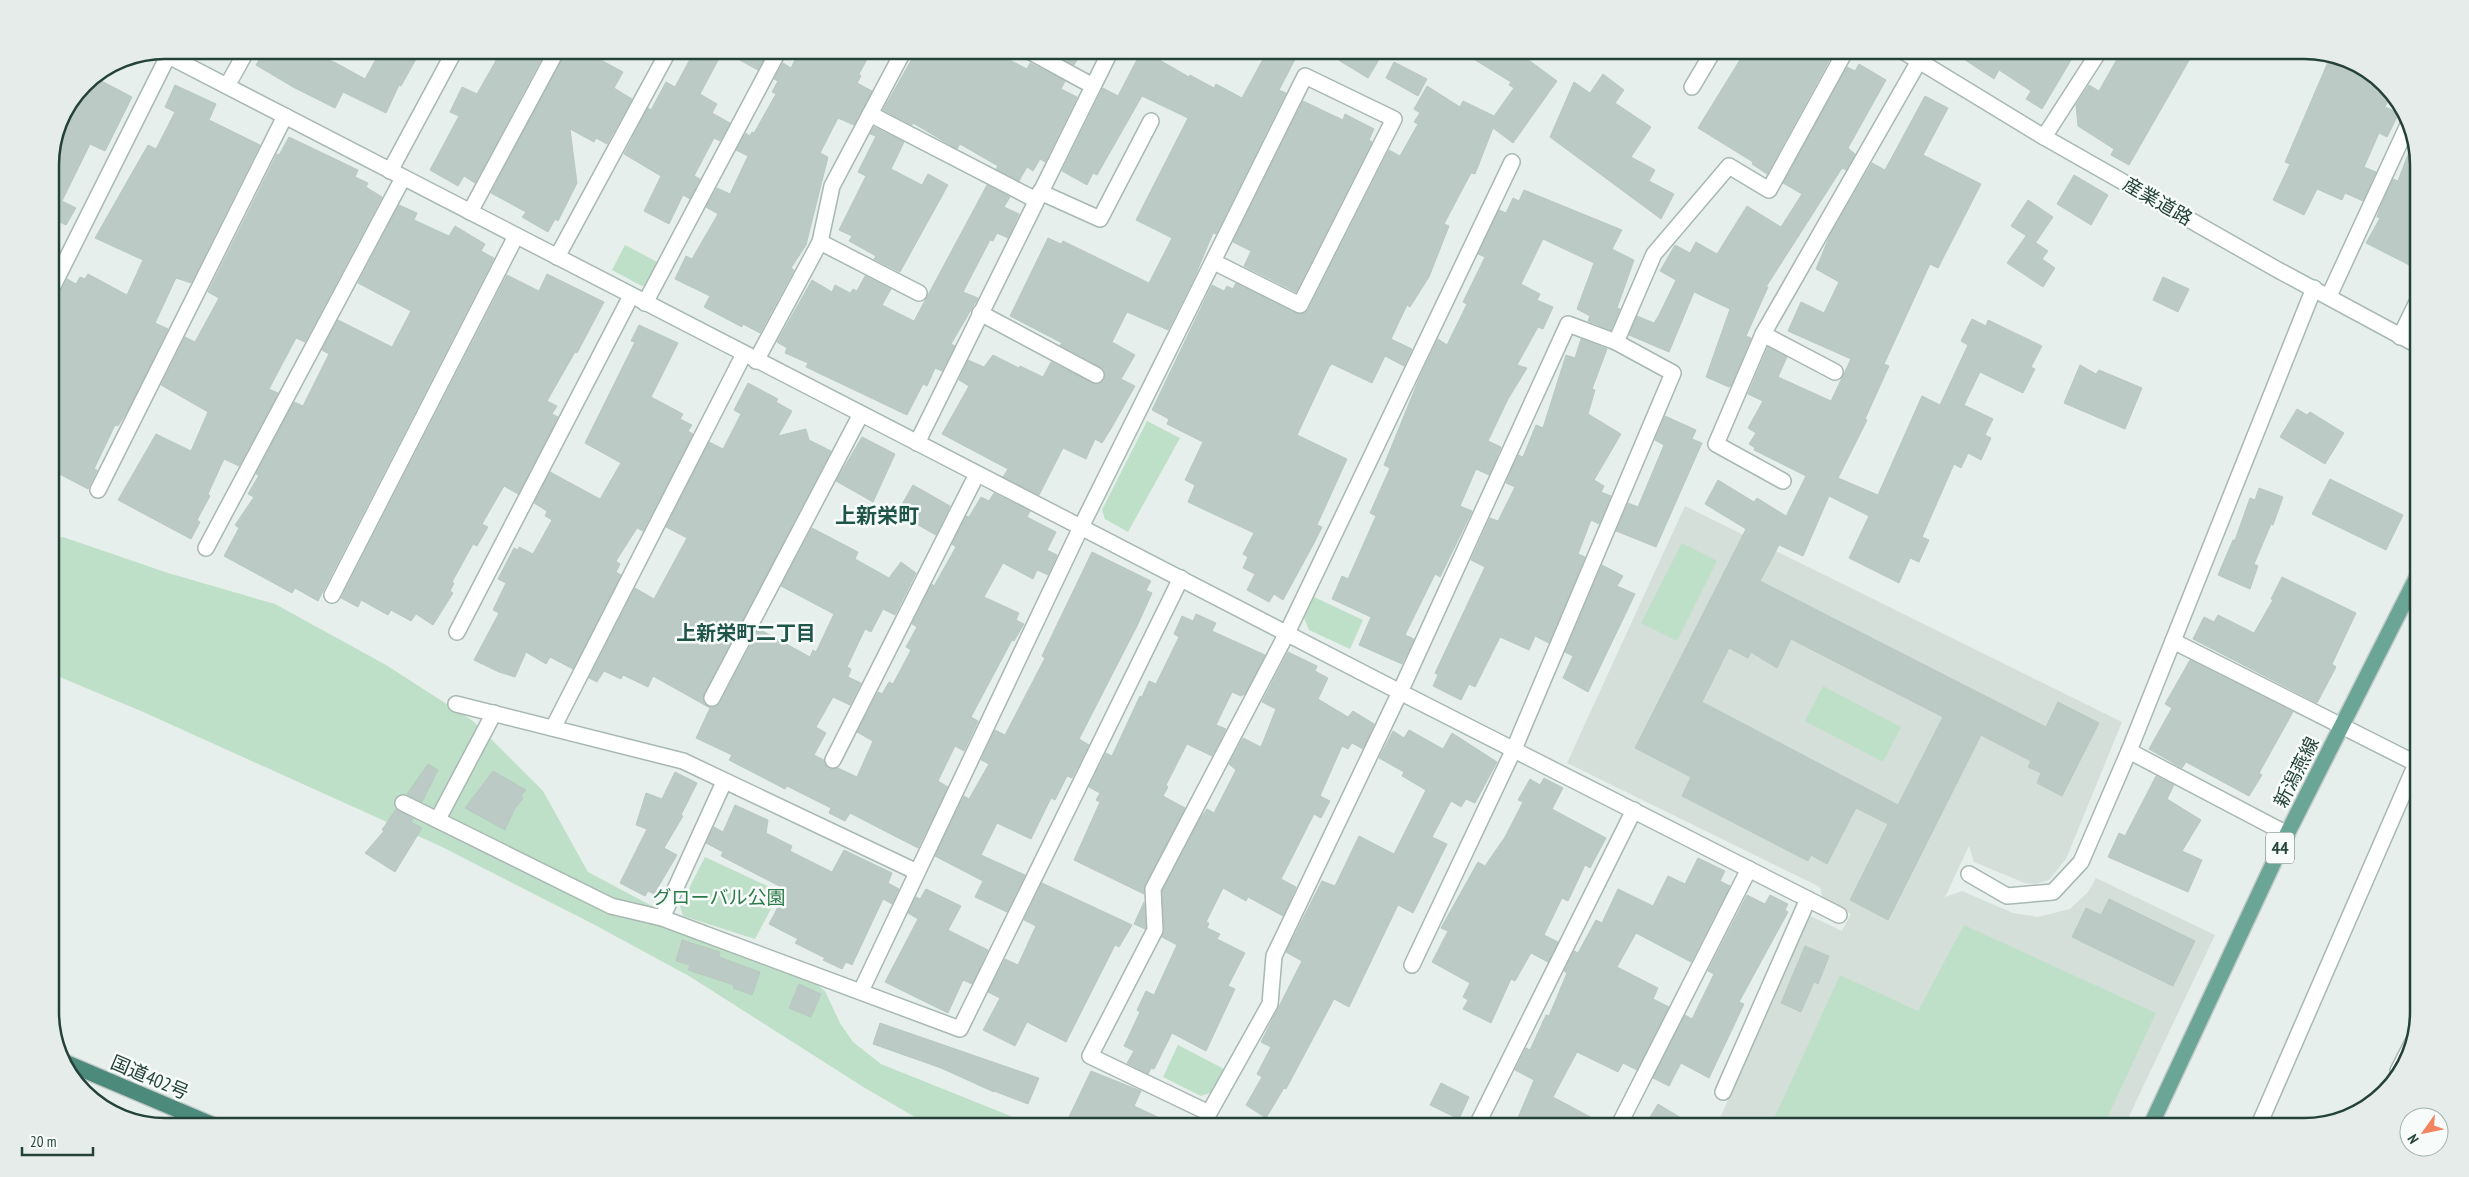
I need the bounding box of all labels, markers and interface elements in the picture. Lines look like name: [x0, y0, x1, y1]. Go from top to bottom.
street label: 産業道路: [2119, 172, 2197, 230]
district label: 上新栄町: [835, 502, 919, 529]
district label: 上新栄町二丁目: [676, 620, 816, 646]
street label: 新潟燕線: [2268, 733, 2324, 811]
road number: 44: [2266, 832, 2294, 864]
park label: グローバル公園: [653, 885, 785, 909]
street label: 国道402号: [107, 1050, 193, 1104]
north arrow: [2399, 1107, 2449, 1157]
scale bar: [22, 1124, 94, 1156]
text: N: [2403, 1131, 2423, 1147]
text: 20 m: [30, 1132, 56, 1151]

